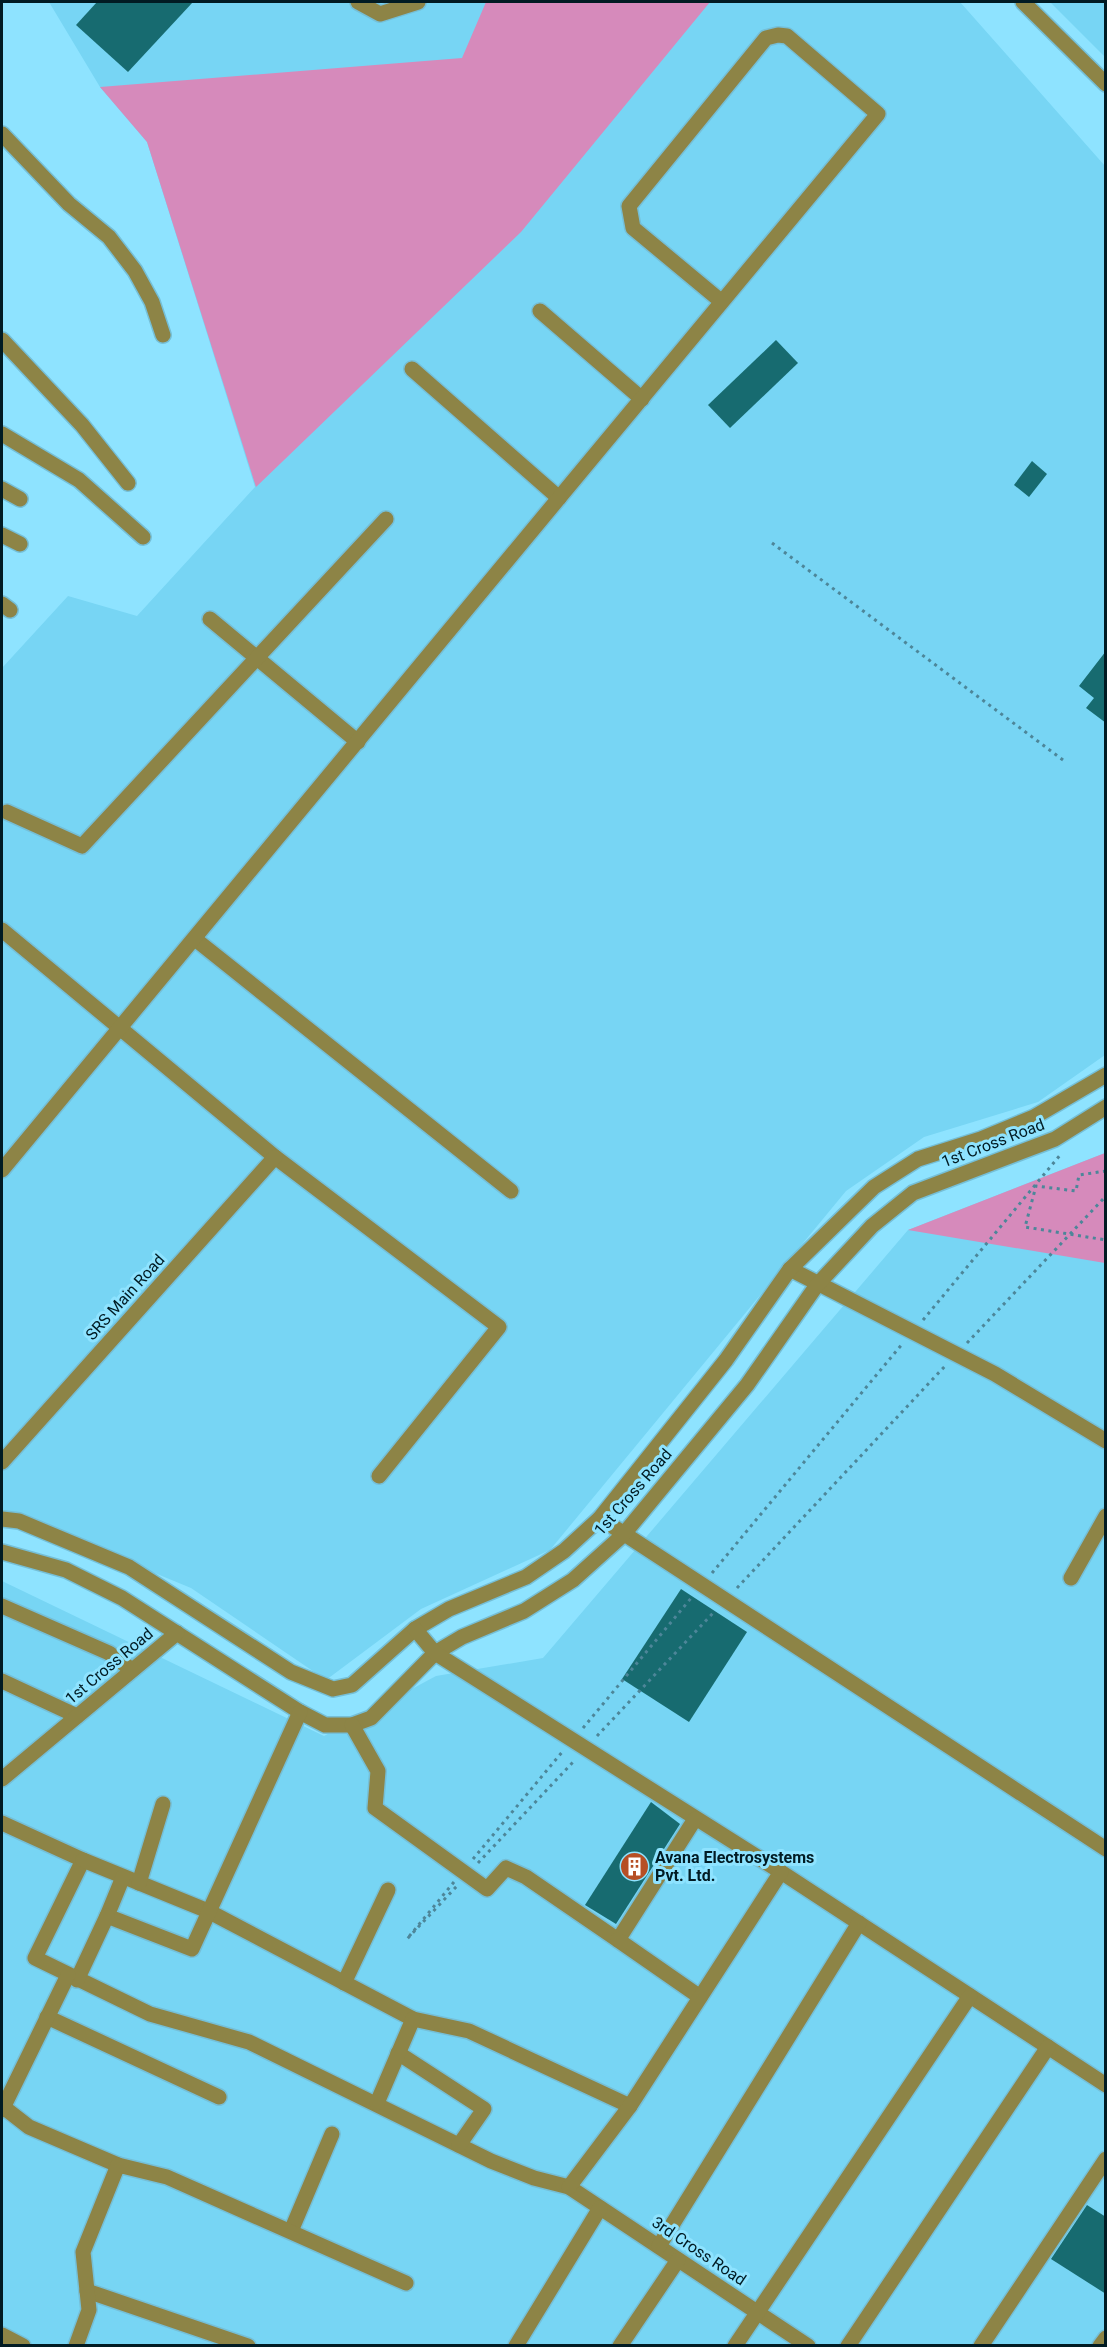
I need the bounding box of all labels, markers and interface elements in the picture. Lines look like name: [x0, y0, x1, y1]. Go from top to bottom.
street label: 1st Cross Road: [939, 1115, 1047, 1171]
street label: SRS Main Road: [82, 1250, 168, 1344]
street label: 1st Cross Road: [590, 1445, 676, 1539]
street label: 1st Cross Road: [61, 1624, 157, 1708]
place label: Avana Electrosystems Pvt. Ltd.: [655, 1848, 814, 1885]
building icon: Avana Electrosystems Pvt. Ltd.: [618, 1850, 650, 1882]
street label: 3rd Cross Road: [648, 2213, 750, 2289]

